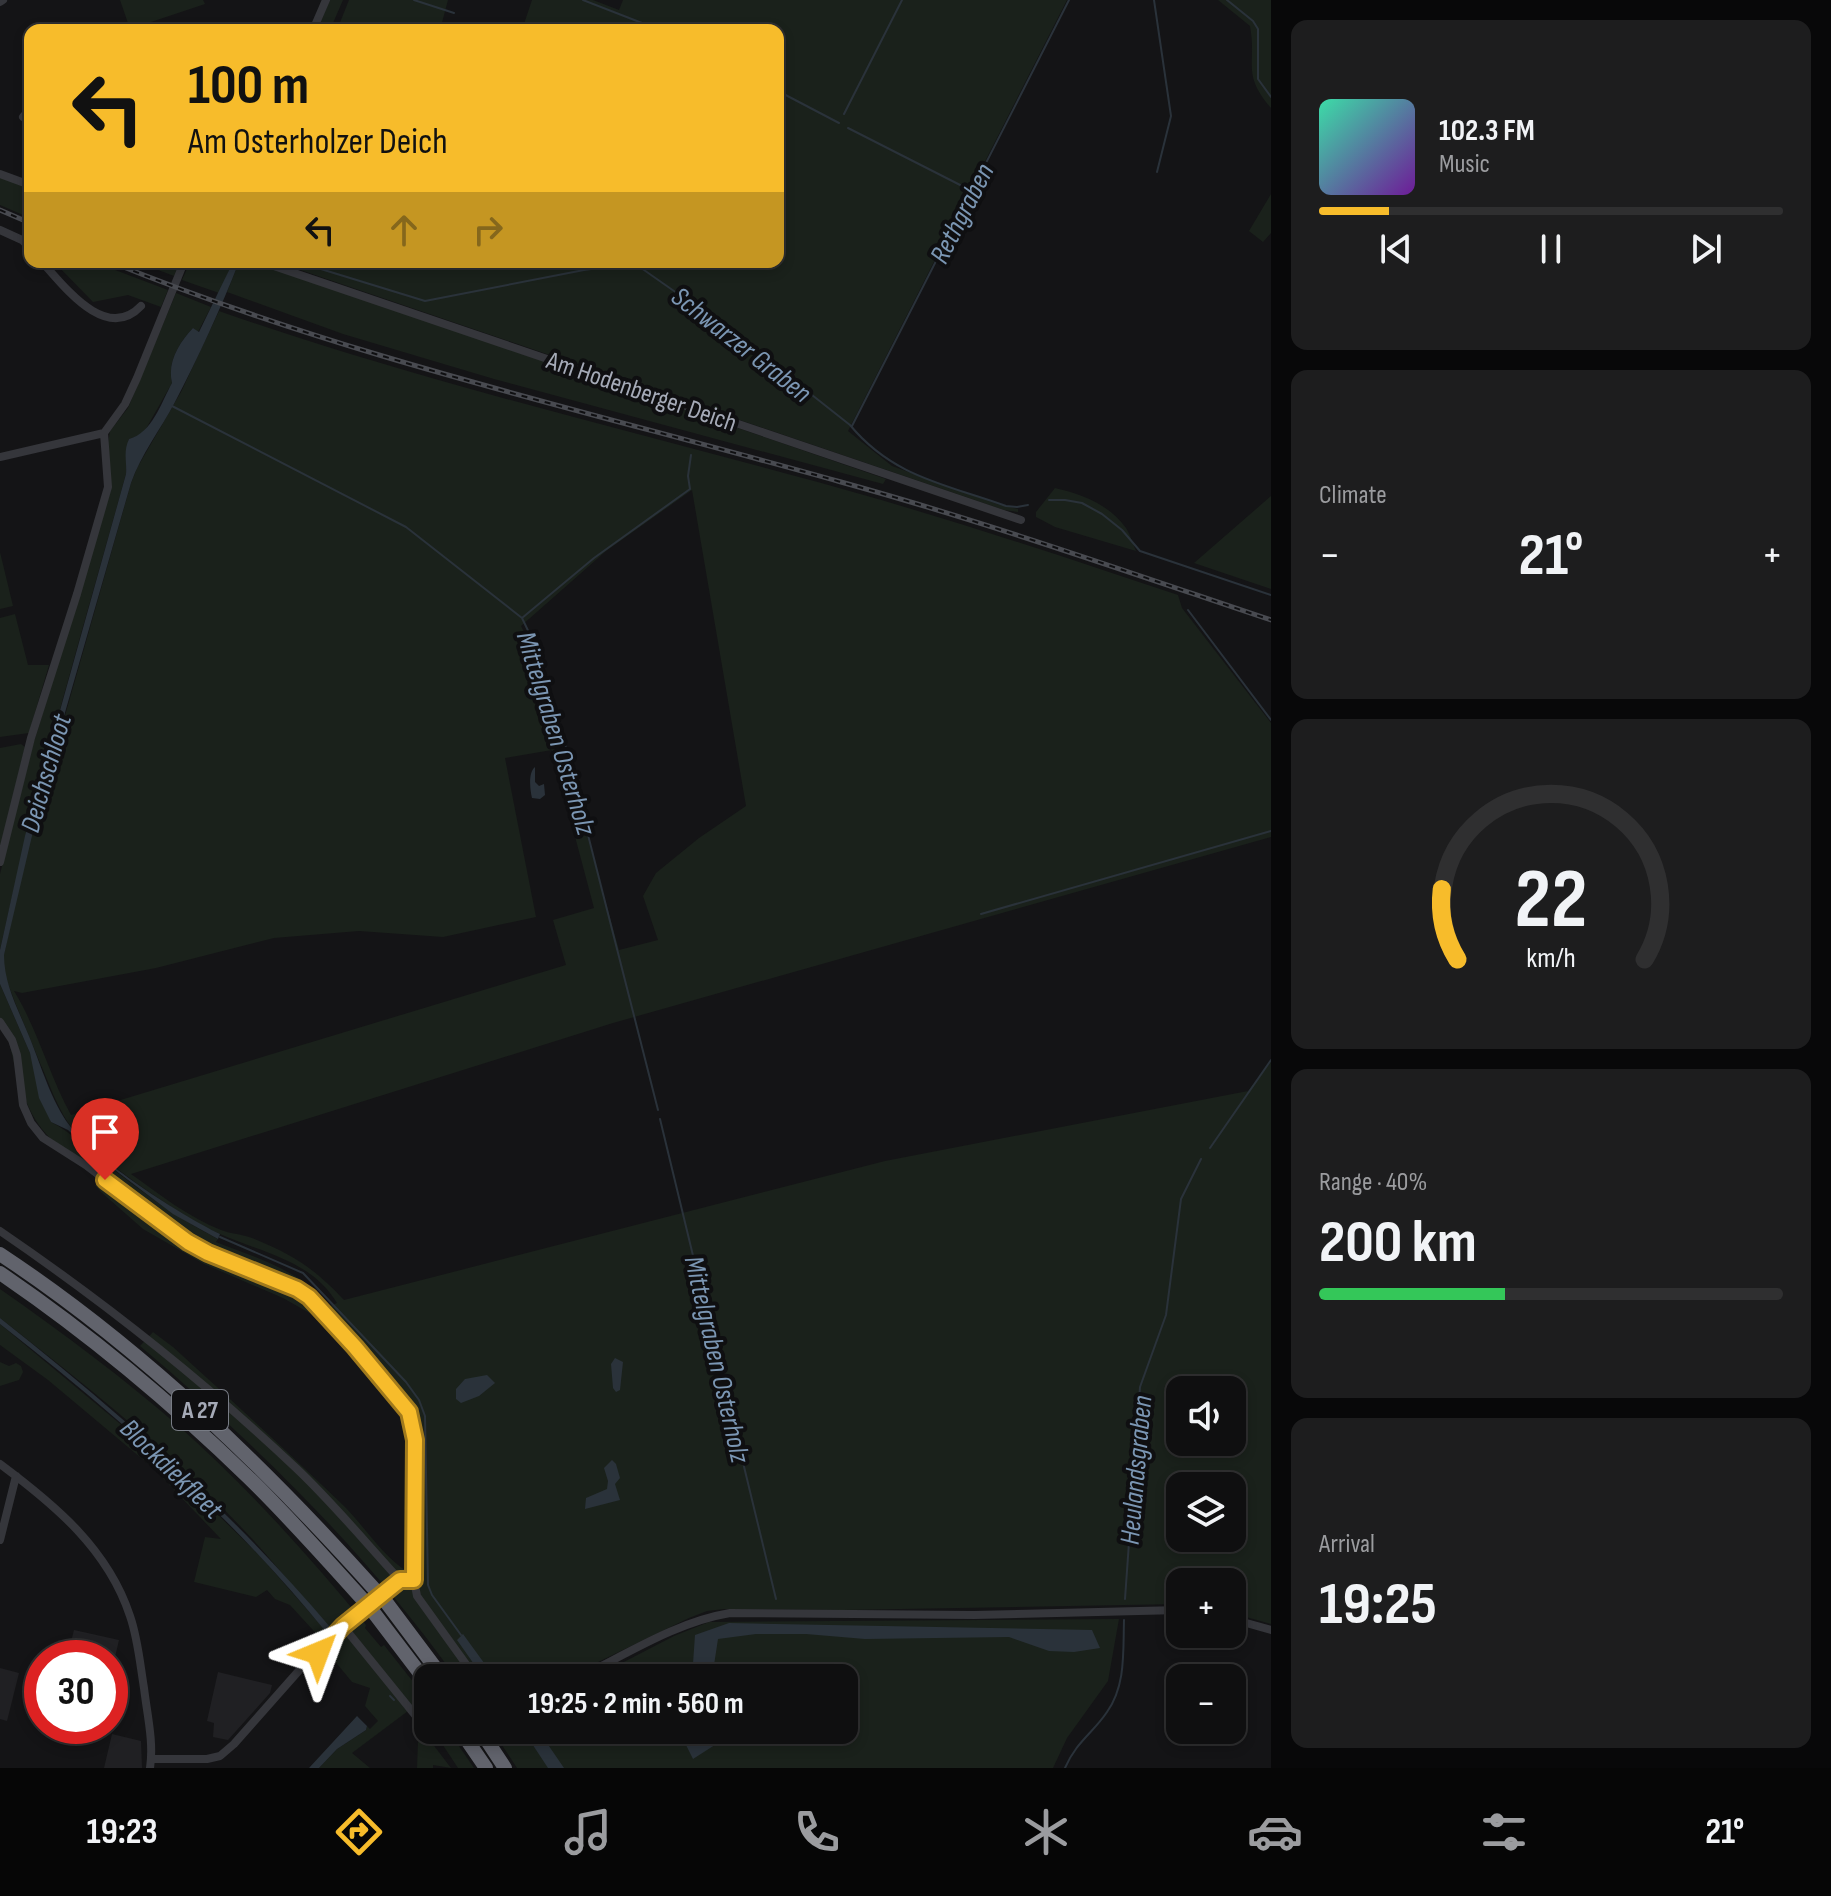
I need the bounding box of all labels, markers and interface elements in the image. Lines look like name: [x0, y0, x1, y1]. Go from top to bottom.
text: 100 m: [188, 53, 309, 120]
icon: left: [56, 56, 160, 160]
text: 102.3 FM: [1439, 113, 1535, 149]
text: Am Osterholzer Deich: [188, 121, 448, 164]
text: Music: [1439, 149, 1490, 180]
water label: Rethgraben: [923, 158, 1002, 269]
icon: left: [298, 208, 342, 252]
icon: ahead: [382, 208, 426, 252]
icon: right: [466, 208, 510, 252]
icon: previous: [1374, 227, 1418, 271]
icon: pause: [1529, 227, 1573, 271]
icon: next: [1684, 227, 1728, 271]
water label: Schwarzer Graben: [665, 280, 818, 410]
street label: Am Hodenberger Deich: [542, 345, 741, 439]
text: Climate: [1319, 480, 1387, 511]
text: 21°: [1518, 520, 1584, 592]
text: −: [1319, 529, 1341, 582]
text: +: [1761, 529, 1783, 582]
water label: Mittelgraben Osterholz: [509, 628, 603, 840]
water label: Deichschloot: [14, 710, 79, 836]
text: 22: [1515, 851, 1587, 951]
text: km/h: [1526, 941, 1576, 976]
pin: [71, 1098, 139, 1180]
icon: arrive: [83, 1110, 127, 1154]
text: Range · 40%: [1319, 1167, 1427, 1198]
text: 200 km: [1319, 1207, 1477, 1279]
water label: Mittelgraben Osterholz: [677, 1253, 757, 1467]
map controls: [1166, 1376, 1246, 1744]
button: sound: [1166, 1376, 1246, 1456]
road number: A 27: [172, 1390, 228, 1430]
water label: Heulandsgraben: [1114, 1394, 1159, 1546]
water label: Blockdiekfleet: [113, 1412, 230, 1526]
button: layers: [1166, 1472, 1246, 1552]
text: Arrival: [1319, 1529, 1375, 1560]
button: +: [1166, 1568, 1246, 1648]
text: 19:25: [1319, 1569, 1437, 1641]
position arrow: [276, 1611, 360, 1695]
speed limit sign: 30: [24, 1640, 128, 1744]
button: −: [1166, 1664, 1246, 1744]
text: 19:25 · 2 min · 560 m: [528, 1686, 744, 1722]
icon: directions: [331, 1804, 387, 1860]
icon: music: [560, 1804, 616, 1860]
icon: phone: [789, 1804, 845, 1860]
icon: climate: [1018, 1804, 1074, 1860]
icon: car: [1247, 1804, 1303, 1860]
icon: filters: [1476, 1804, 1532, 1860]
text: 19:23: [87, 1811, 158, 1854]
text: 21°: [1705, 1811, 1744, 1854]

